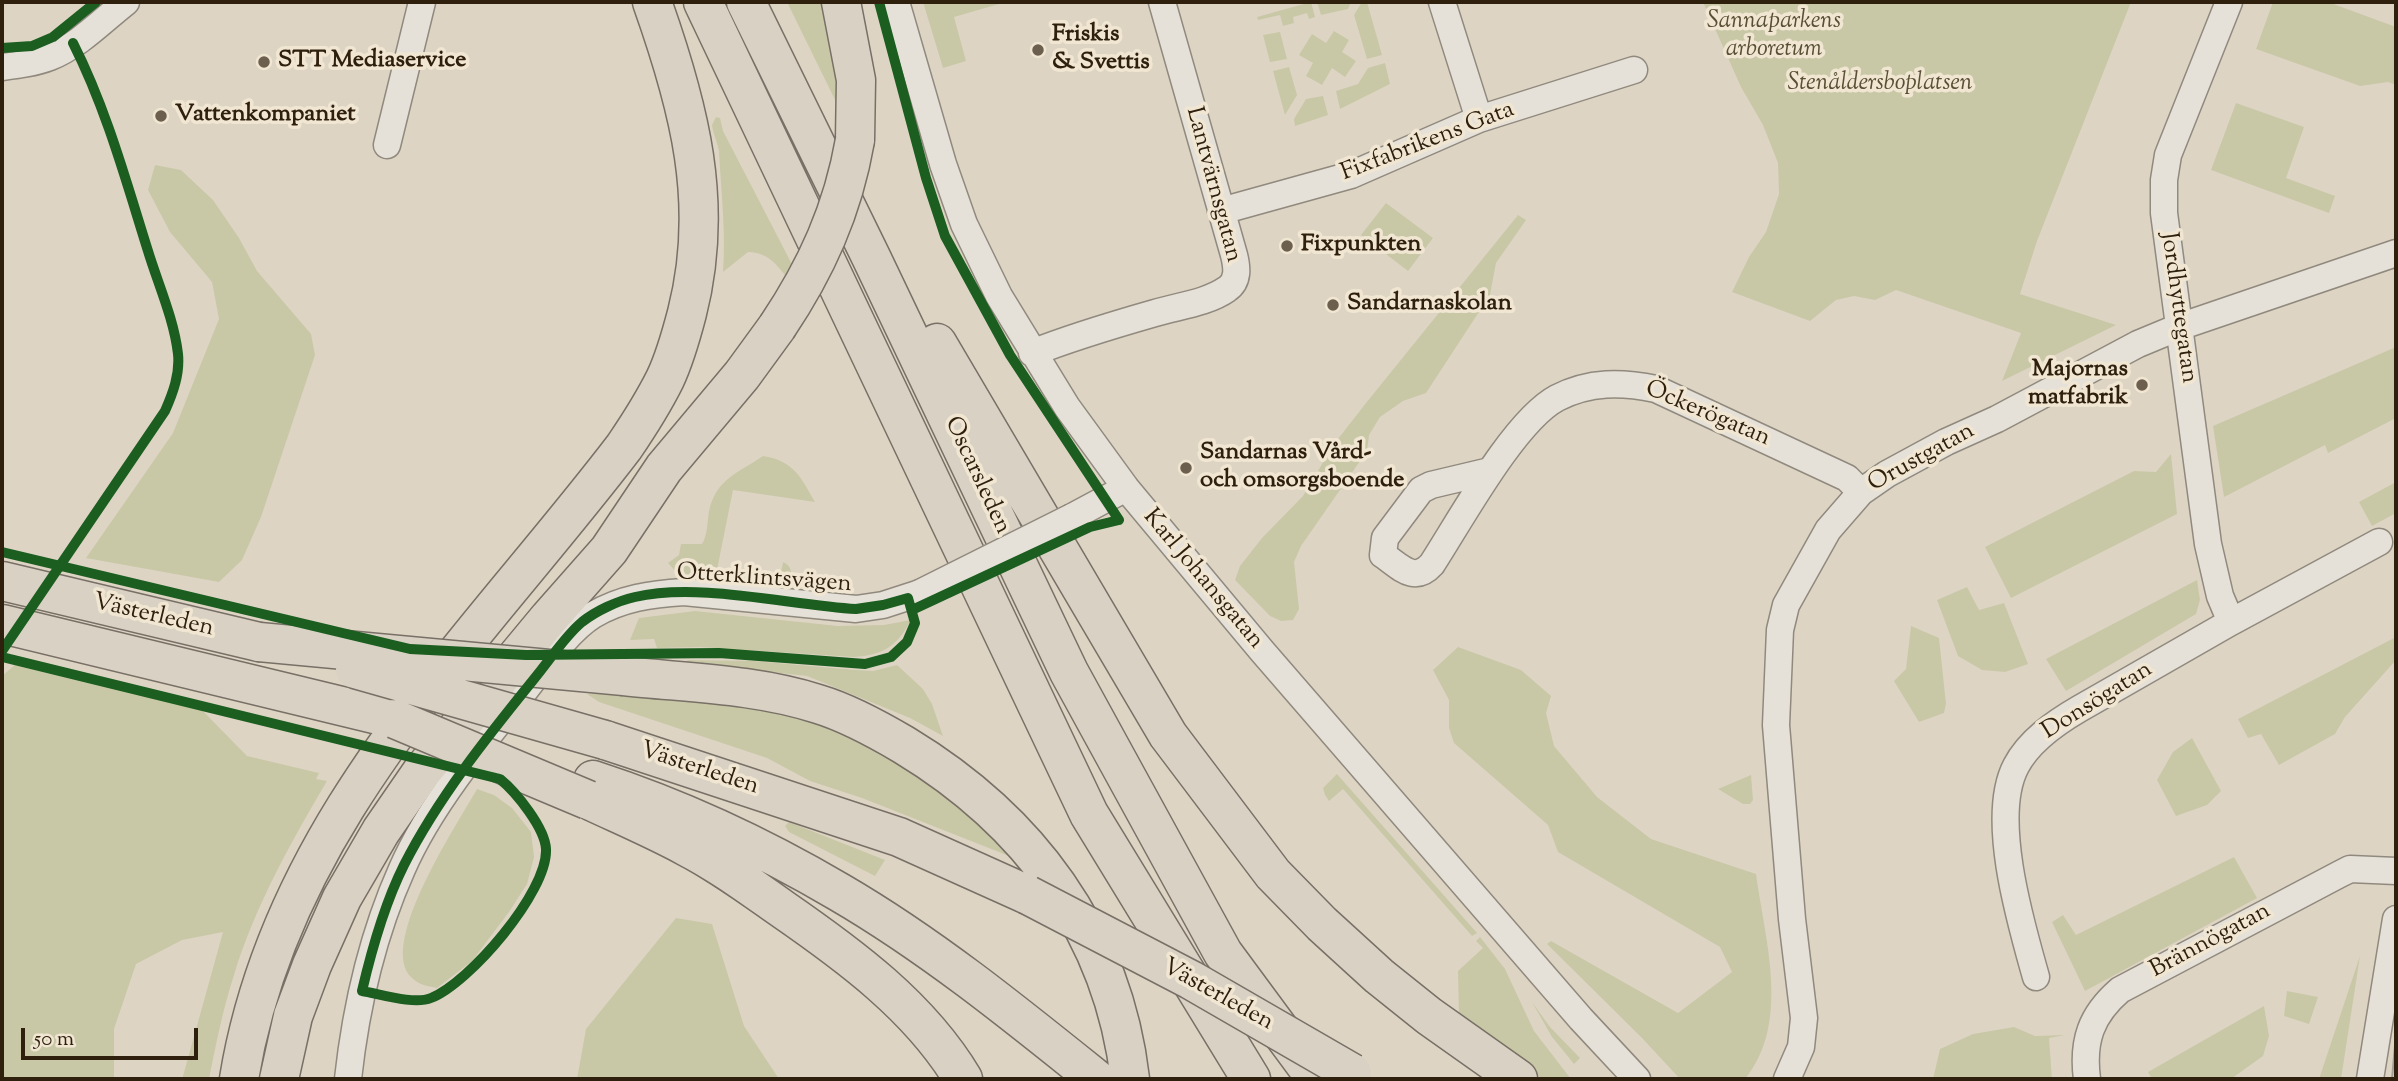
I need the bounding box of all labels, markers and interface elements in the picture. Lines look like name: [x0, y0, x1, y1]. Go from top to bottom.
park label: Sannaparkens arboretum: [1707, 9, 1841, 65]
place label: Friskis & Svettis: [1052, 22, 1150, 78]
marker: Friskis & Svettis: [1030, 42, 1046, 58]
place label: STT Mediaservice: [278, 48, 466, 76]
marker: STT Mediaservice: [256, 54, 272, 70]
park label: Stenåldersboplatsen: [1788, 71, 1972, 99]
street label: Fixfabrikens Gata: [1337, 97, 1519, 189]
place label: Vattenkompaniet: [175, 102, 355, 130]
street label: Lantvärnsgatan: [1177, 104, 1247, 266]
marker: Vattenkompaniet: [153, 108, 169, 124]
street label: Jordhyttegatan: [2152, 231, 2202, 385]
place label: Fixpunkten: [1301, 232, 1421, 260]
marker: Fixpunkten: [1279, 238, 1295, 254]
place label: Sandarnaskolan: [1347, 291, 1512, 319]
marker: Sandarnaskolan: [1325, 297, 1341, 313]
place label: Majornas matfabrik: [2028, 357, 2128, 413]
street label: Öckerögatan: [1640, 376, 1774, 454]
marker: Majornas matfabrik: [2134, 377, 2150, 393]
street label: Oscarsleden: [936, 413, 1016, 539]
street label: Orustgatan: [1864, 418, 1980, 500]
place label: Sandarnas Vård- och omsorgsboende: [1200, 440, 1404, 496]
marker: Sandarnas Vård- och omsorgsboende: [1178, 460, 1194, 476]
street label: Karl Johansgatan: [1135, 504, 1269, 656]
street label: Otterklintsvägen: [676, 560, 852, 600]
street label: Västerleden: [90, 589, 216, 645]
street label: Donsögatan: [2037, 657, 2159, 747]
street label: Västerleden: [636, 737, 762, 803]
street label: Brännögatan: [2146, 898, 2276, 986]
street label: Västerleden: [1156, 954, 1278, 1038]
scale bar: [24, 1014, 201, 1058]
text: 50 m: [34, 1025, 74, 1055]

